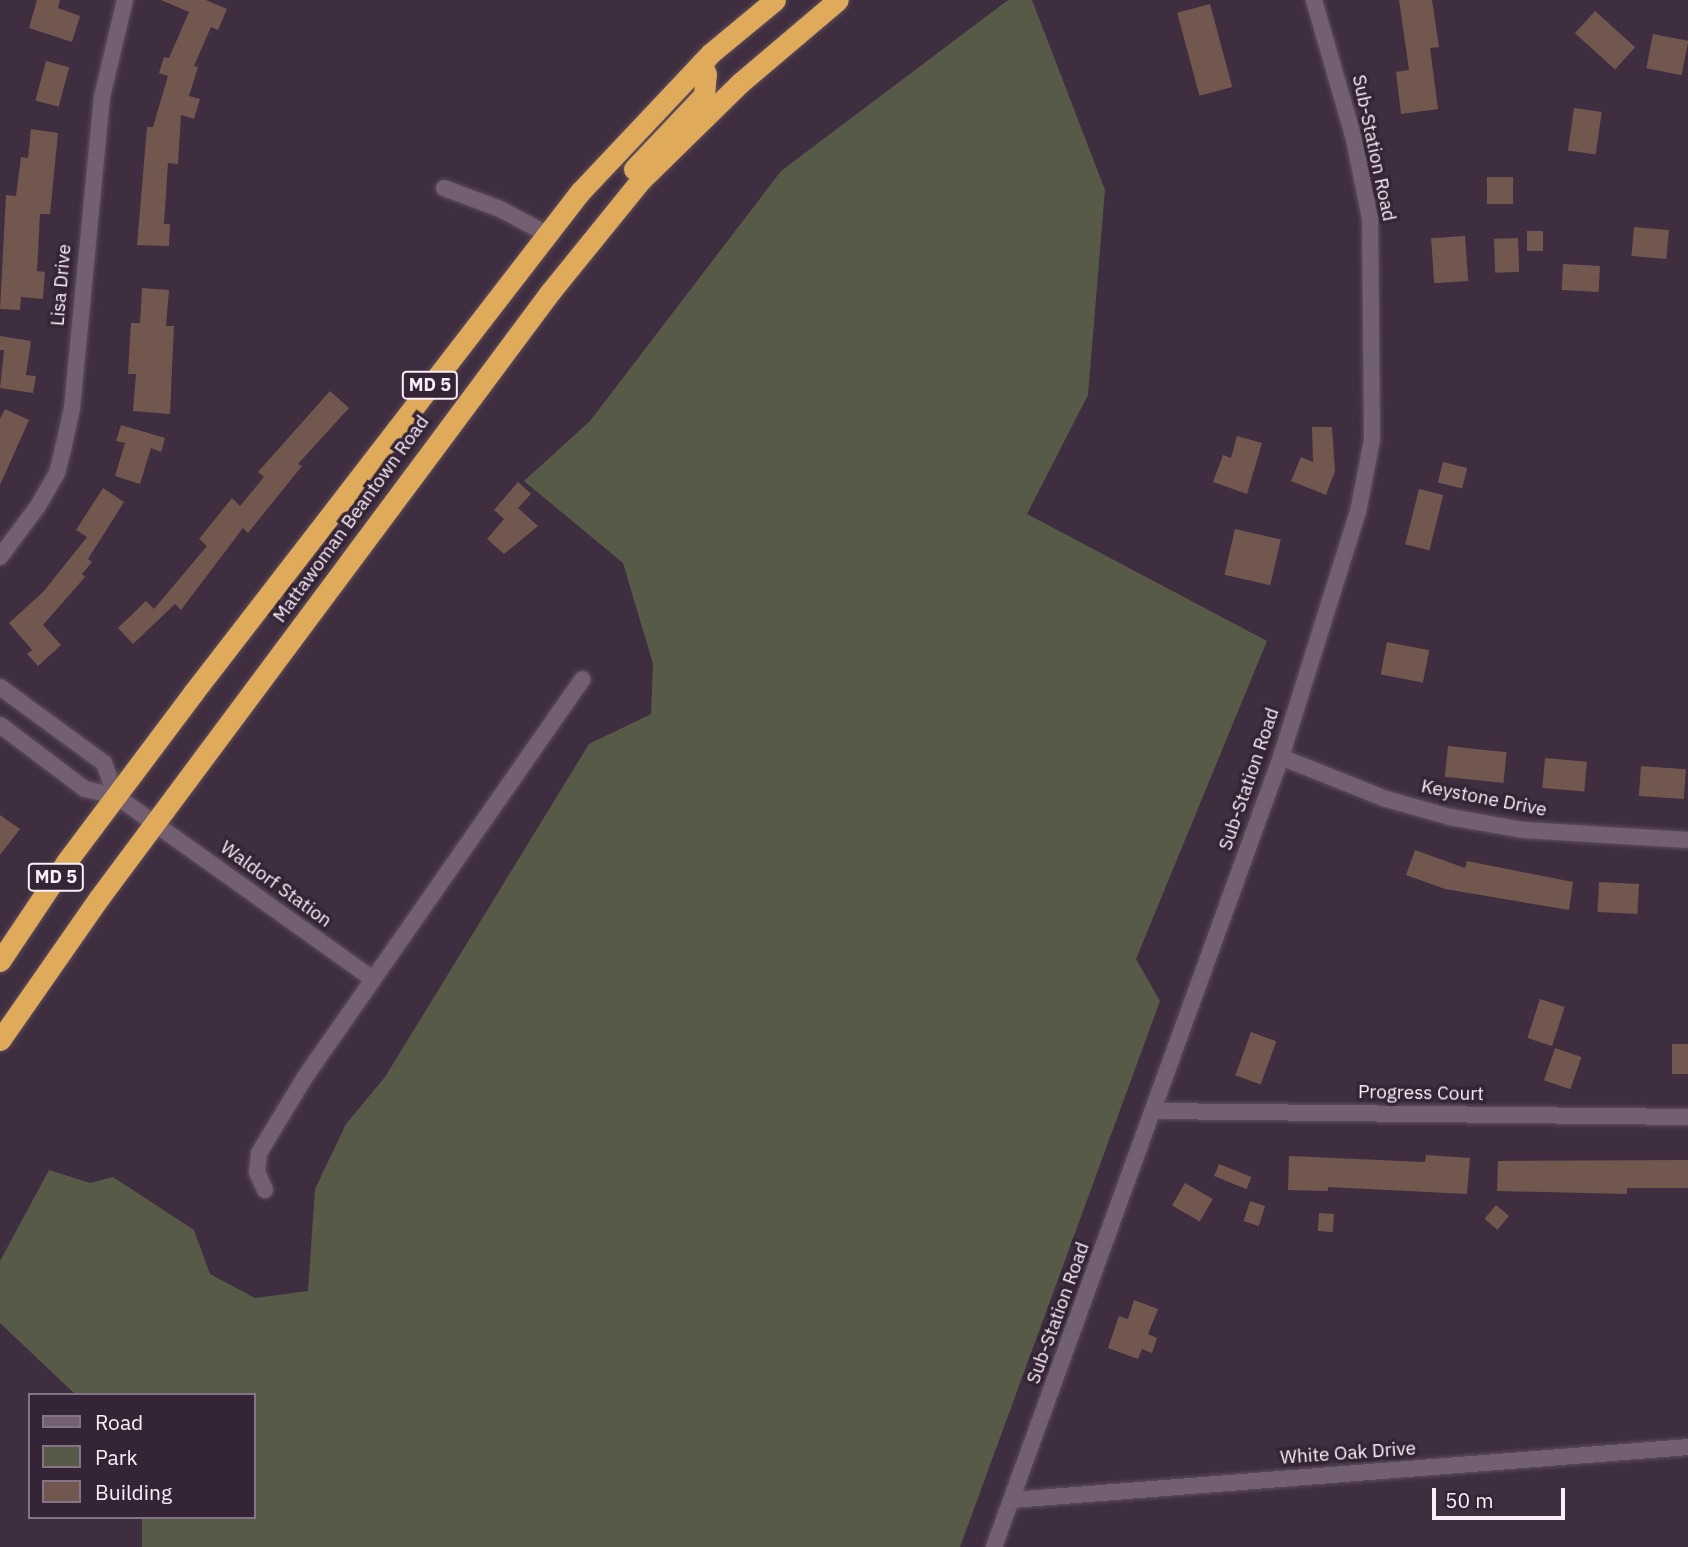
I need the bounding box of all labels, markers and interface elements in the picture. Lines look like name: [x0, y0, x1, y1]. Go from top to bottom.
street label: Sub-Station Road: [1347, 73, 1401, 223]
street label: Lisa Drive: [46, 243, 76, 327]
road number: MD 5: [400, 370, 460, 400]
street label: Mattawoman Beantown Road: [268, 411, 434, 627]
street label: Sub-Station Road: [1214, 705, 1284, 853]
street label: Keystone Drive: [1419, 775, 1549, 821]
street label: Waldorf Station: [216, 836, 336, 932]
road number: MD 5: [26, 862, 86, 892]
street label: Progress Court: [1358, 1081, 1484, 1105]
street label: Sub-Station Road: [1022, 1239, 1094, 1387]
legend: [28, 1393, 256, 1519]
text: Road: [95, 1408, 143, 1436]
street label: White Oak Drive: [1279, 1437, 1417, 1469]
text: Park: [95, 1443, 138, 1471]
scale bar: [1436, 1474, 1569, 1518]
text: Building: [95, 1478, 172, 1506]
text: 50 m: [1445, 1486, 1494, 1514]

